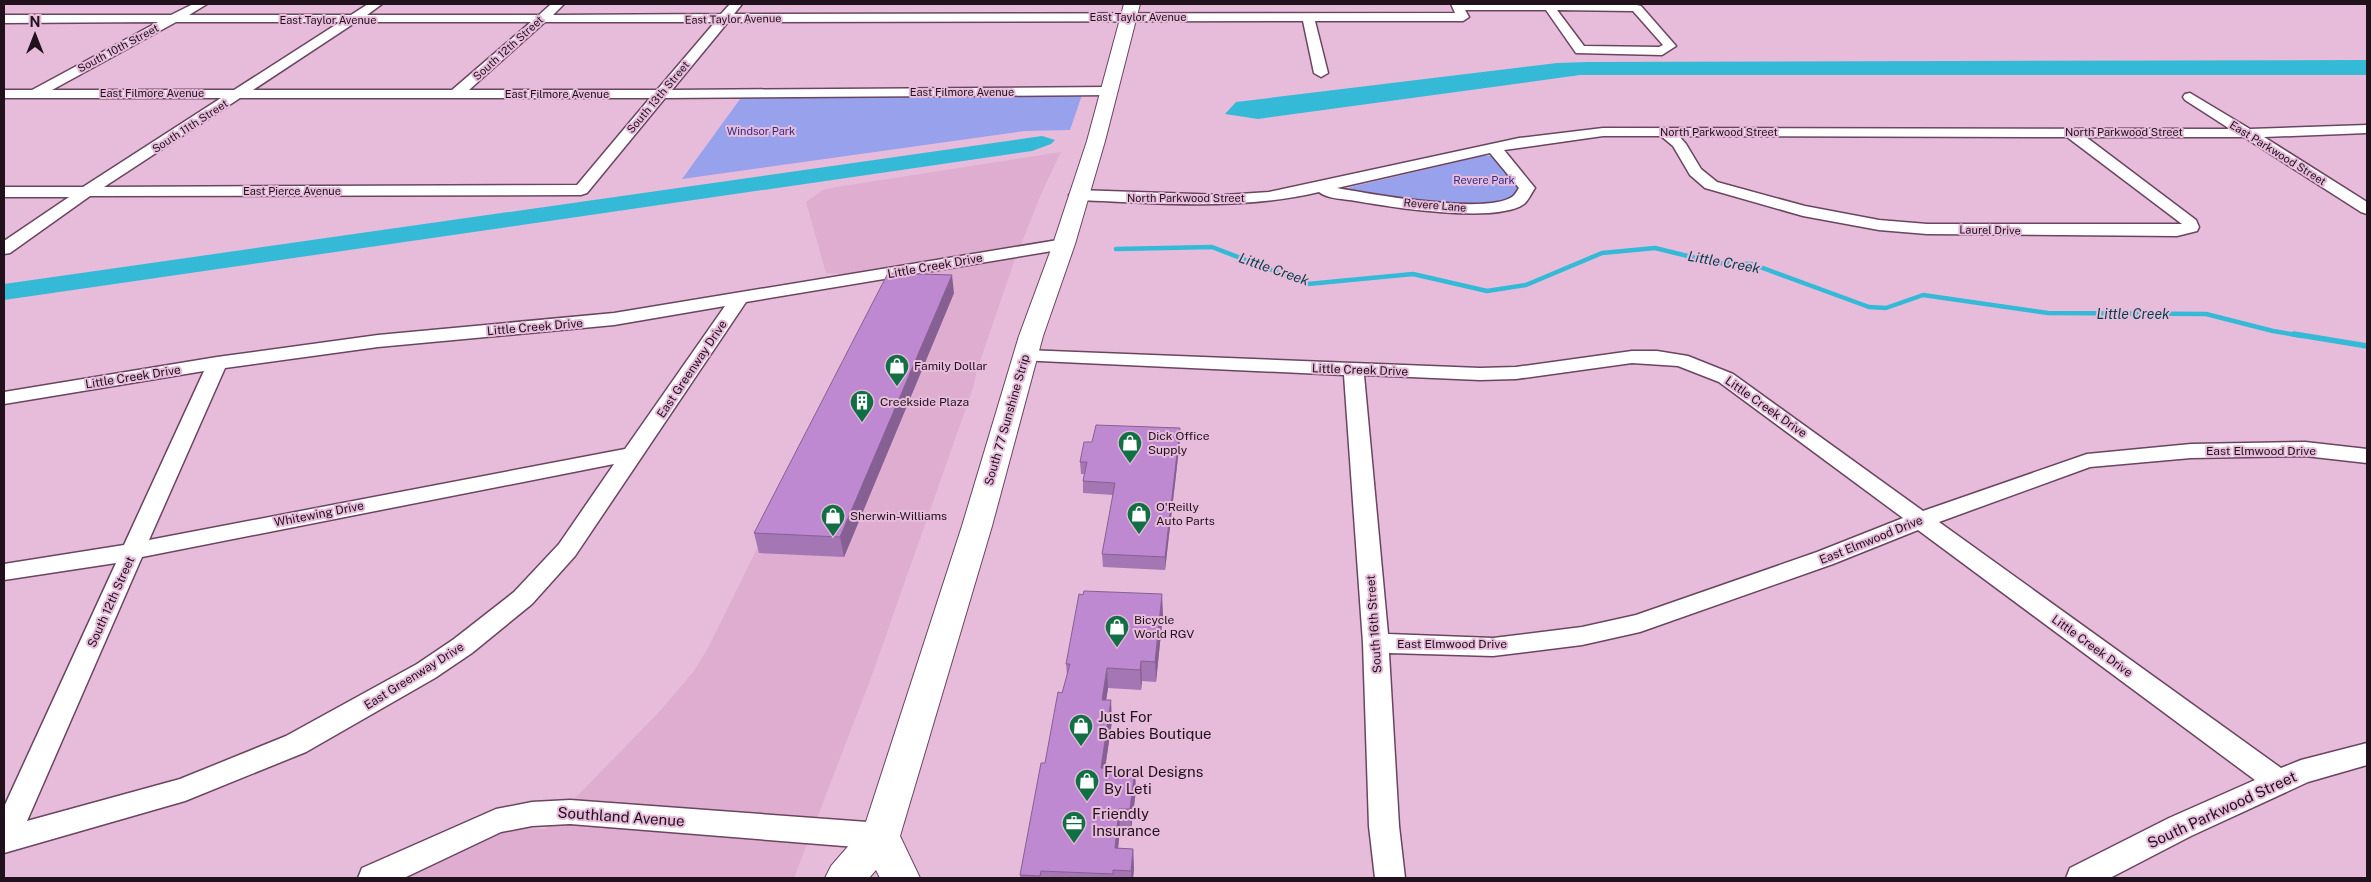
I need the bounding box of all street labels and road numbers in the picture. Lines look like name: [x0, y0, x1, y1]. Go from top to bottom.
street label: East Taylor Avenue: [1090, 11, 1186, 23]
street label: East Taylor Avenue: [684, 12, 782, 26]
street label: East Taylor Avenue: [280, 14, 376, 26]
street label: South 12th Street: [471, 14, 545, 82]
street label: South 10th Street: [75, 22, 161, 74]
street label: South 13th Street: [624, 59, 692, 135]
street label: East Filmore Avenue: [910, 86, 1014, 98]
street label: East Filmore Avenue: [100, 87, 204, 99]
street label: East Filmore Avenue: [505, 88, 609, 100]
street label: South 11th Street: [150, 97, 230, 155]
street label: East Parkwood Street: [2228, 118, 2328, 188]
street label: North Parkwood Street: [1660, 126, 1778, 138]
street label: North Parkwood Street: [2065, 126, 2183, 138]
street label: East Pierce Avenue: [243, 185, 341, 197]
street label: North Parkwood Street: [1127, 192, 1245, 204]
street label: Revere Lane: [1403, 196, 1467, 214]
street label: Laurel Drive: [1959, 223, 2021, 237]
street label: Little Creek Drive: [886, 251, 984, 281]
street label: Little Creek Drive: [486, 316, 584, 338]
street label: East Greenway Drive: [654, 317, 730, 421]
street label: South 77 Sunshine Strip: [982, 353, 1032, 487]
street label: Little Creek Drive: [1312, 361, 1409, 379]
street label: Little Creek Drive: [84, 363, 182, 391]
street label: Little Creek Drive: [1722, 374, 1810, 441]
street label: East Elmwood Drive: [2206, 444, 2316, 458]
street label: Whitewing Drive: [273, 498, 365, 530]
street label: East Elmwood Drive: [1817, 513, 1925, 567]
street label: South 12th Street: [85, 554, 137, 650]
street label: South 16th Street: [1364, 574, 1384, 673]
street label: Little Creek Drive: [2049, 612, 2135, 680]
street label: East Elmwood Drive: [1397, 637, 1507, 651]
street label: East Greenway Drive: [362, 640, 467, 712]
street label: South Parkwood Street: [2145, 767, 2299, 852]
street label: Southland Avenue: [557, 804, 685, 829]

